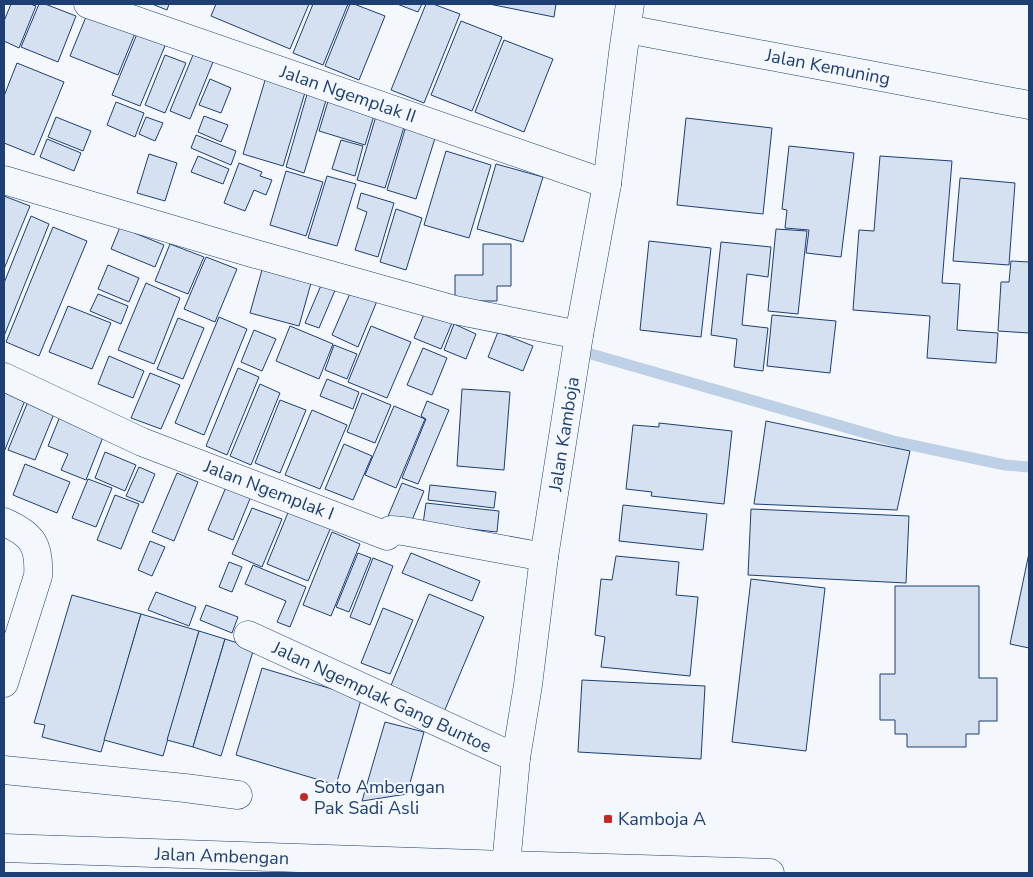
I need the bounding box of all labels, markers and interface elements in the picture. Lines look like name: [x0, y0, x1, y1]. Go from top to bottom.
street label: Jalan Kemuning: [763, 43, 892, 91]
street label: Jalan Ngemplak II: [276, 59, 419, 128]
street label: Jalan Kamboja: [543, 375, 585, 494]
street label: Jalan Ngemplak I: [200, 454, 338, 526]
street label: Jalan Ngemplak Gang Buntoe: [268, 635, 495, 758]
place label: Soto Ambengan Pak Sadi Asli: [314, 775, 445, 820]
marker: Soto Ambengan Pak Sadi Asli: [298, 791, 310, 803]
place label: Kamboja A: [618, 807, 706, 831]
marker: Kamboja A: [602, 813, 614, 825]
street label: Jalan Ambengan: [154, 842, 289, 870]

